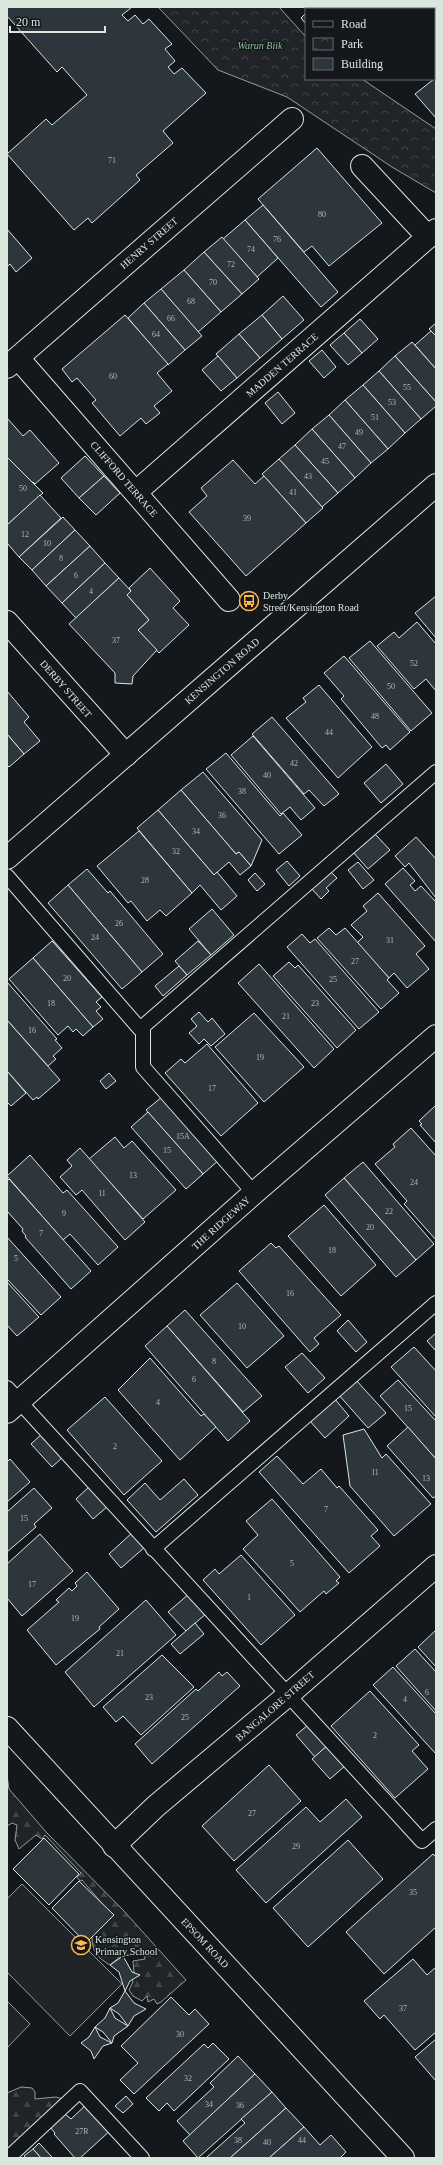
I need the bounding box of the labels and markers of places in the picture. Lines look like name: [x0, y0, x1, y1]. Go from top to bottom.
bus stop icon: Derby Street/Kensington Road: [238, 590, 260, 612]
place label: Derby Street/Kensington Road: [263, 590, 359, 613]
school or university icon: Kensington Primary School: [70, 1934, 92, 1956]
place label: Kensington Primary School: [95, 1934, 158, 1957]

